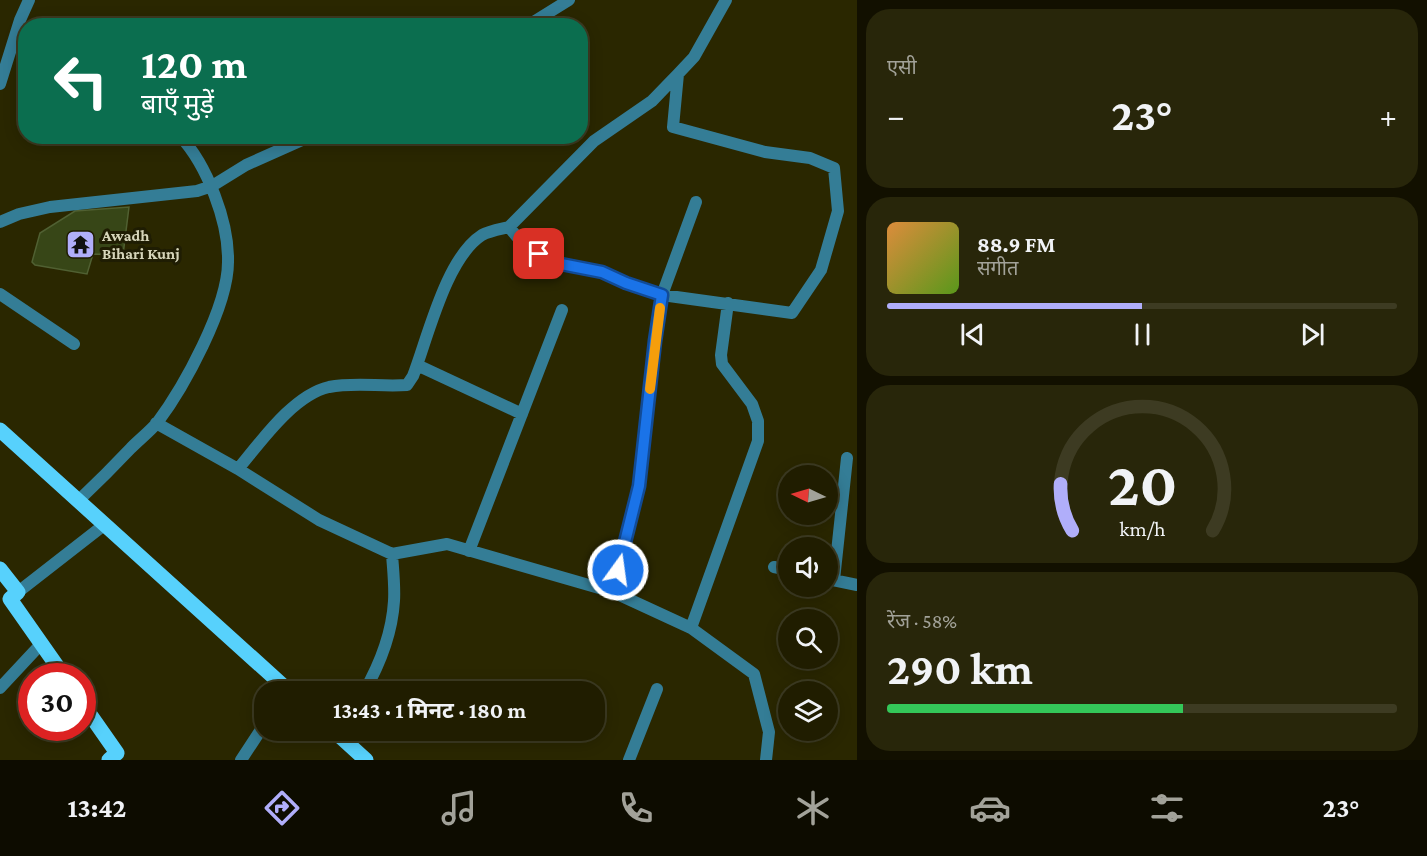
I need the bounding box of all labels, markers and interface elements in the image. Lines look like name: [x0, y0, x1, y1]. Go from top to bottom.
text: 120 m: [141, 40, 247, 87]
icon: left: [42, 42, 120, 120]
text: एसी: [887, 56, 917, 78]
text: बाएँ मुड़ें: [141, 89, 214, 119]
text: 23°: [1111, 90, 1173, 140]
text: −: [887, 97, 904, 134]
text: +: [1380, 97, 1397, 134]
place label: Awadh Bihari Kunj: [101, 227, 180, 263]
temple icon: Awadh Bihari Kunj: [65, 228, 97, 260]
pin: [513, 228, 564, 279]
text: 88.9 FM: [977, 232, 1055, 257]
icon: arrive: [522, 237, 555, 270]
text: संगीत: [977, 257, 1018, 279]
icon: previous: [956, 318, 989, 351]
icon: pause: [1126, 318, 1159, 351]
icon: next: [1296, 318, 1329, 351]
text: 20: [1107, 449, 1177, 518]
north arrow: [778, 465, 838, 525]
map controls: [778, 465, 838, 741]
text: km/h: [1119, 517, 1166, 541]
button: sound: [778, 537, 838, 597]
position arrow: [586, 538, 650, 602]
button: search: [778, 609, 838, 669]
text: रेंज · 58%: [887, 610, 957, 632]
text: 290 km: [887, 644, 1033, 694]
speed limit sign: 30: [18, 663, 96, 741]
button: layers: [778, 681, 838, 741]
text: 13:43 · 1 मिनट · 180 m: [333, 698, 526, 723]
icon: directions: [261, 787, 303, 829]
icon: music: [438, 787, 480, 829]
icon: phone: [615, 787, 657, 829]
icon: climate: [792, 787, 834, 829]
icon: car: [969, 787, 1011, 829]
icon: filters: [1146, 787, 1188, 829]
text: 13:42: [67, 793, 126, 823]
text: 23°: [1323, 793, 1360, 823]

